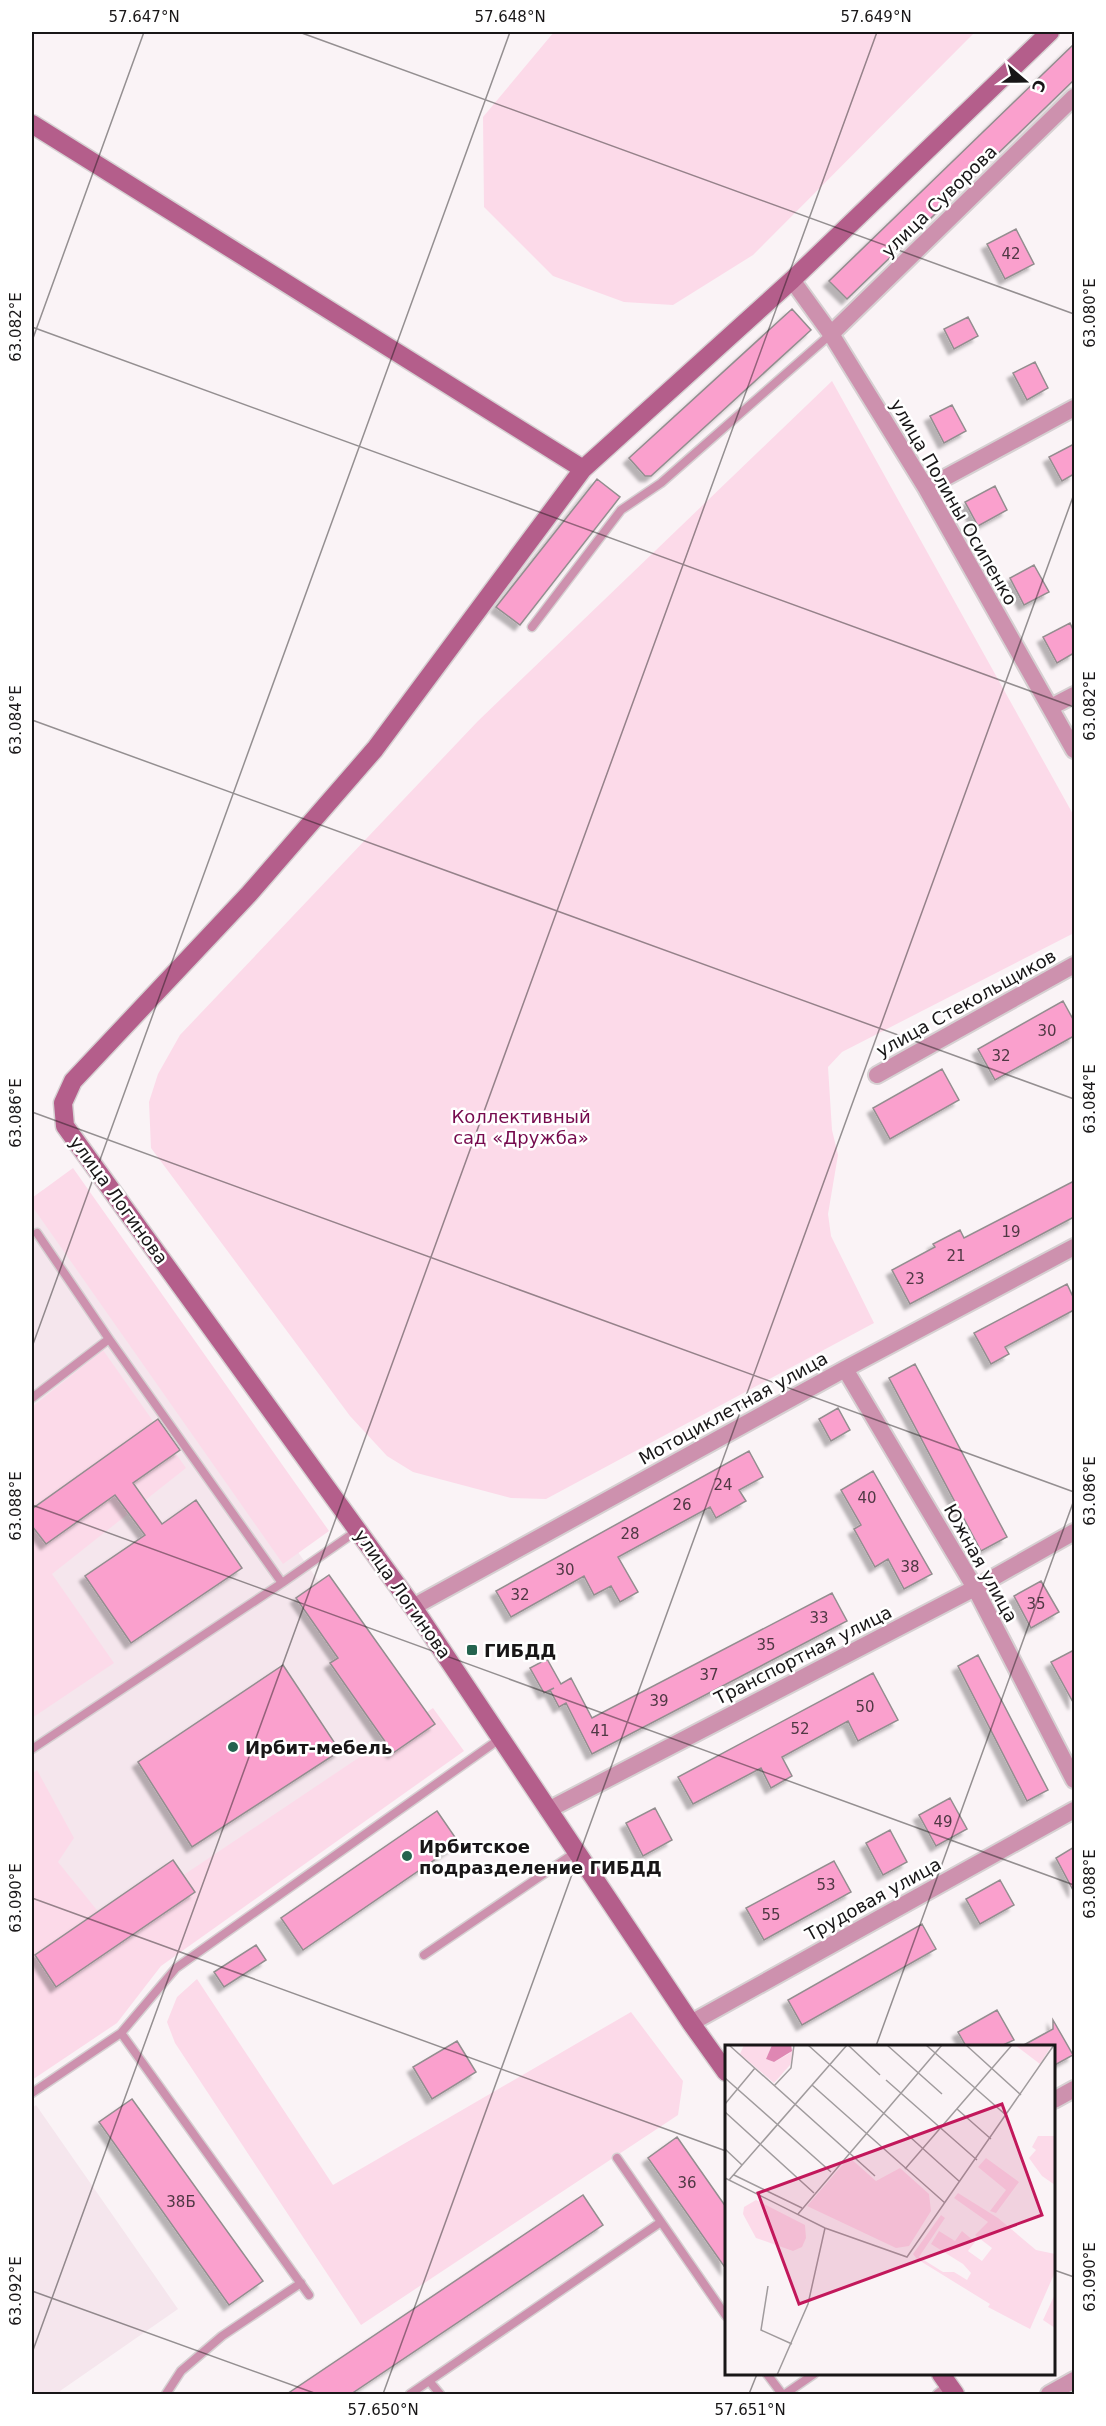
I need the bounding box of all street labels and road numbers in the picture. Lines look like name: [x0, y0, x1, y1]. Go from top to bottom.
street label: улица Суворова: [877, 141, 1001, 261]
street label: улица Полины Осипенко: [886, 395, 1022, 609]
street label: улица Стекольщиков: [873, 945, 1059, 1061]
street label: улица Логинова: [66, 1132, 172, 1268]
street label: Мотоциклетная улица: [635, 1347, 831, 1469]
street label: Южная улица: [940, 1500, 1022, 1626]
street label: улица Логинова: [351, 1525, 455, 1663]
street label: Транспортная улица: [710, 1601, 895, 1709]
street label: Трудовая улица: [801, 1853, 945, 1945]

